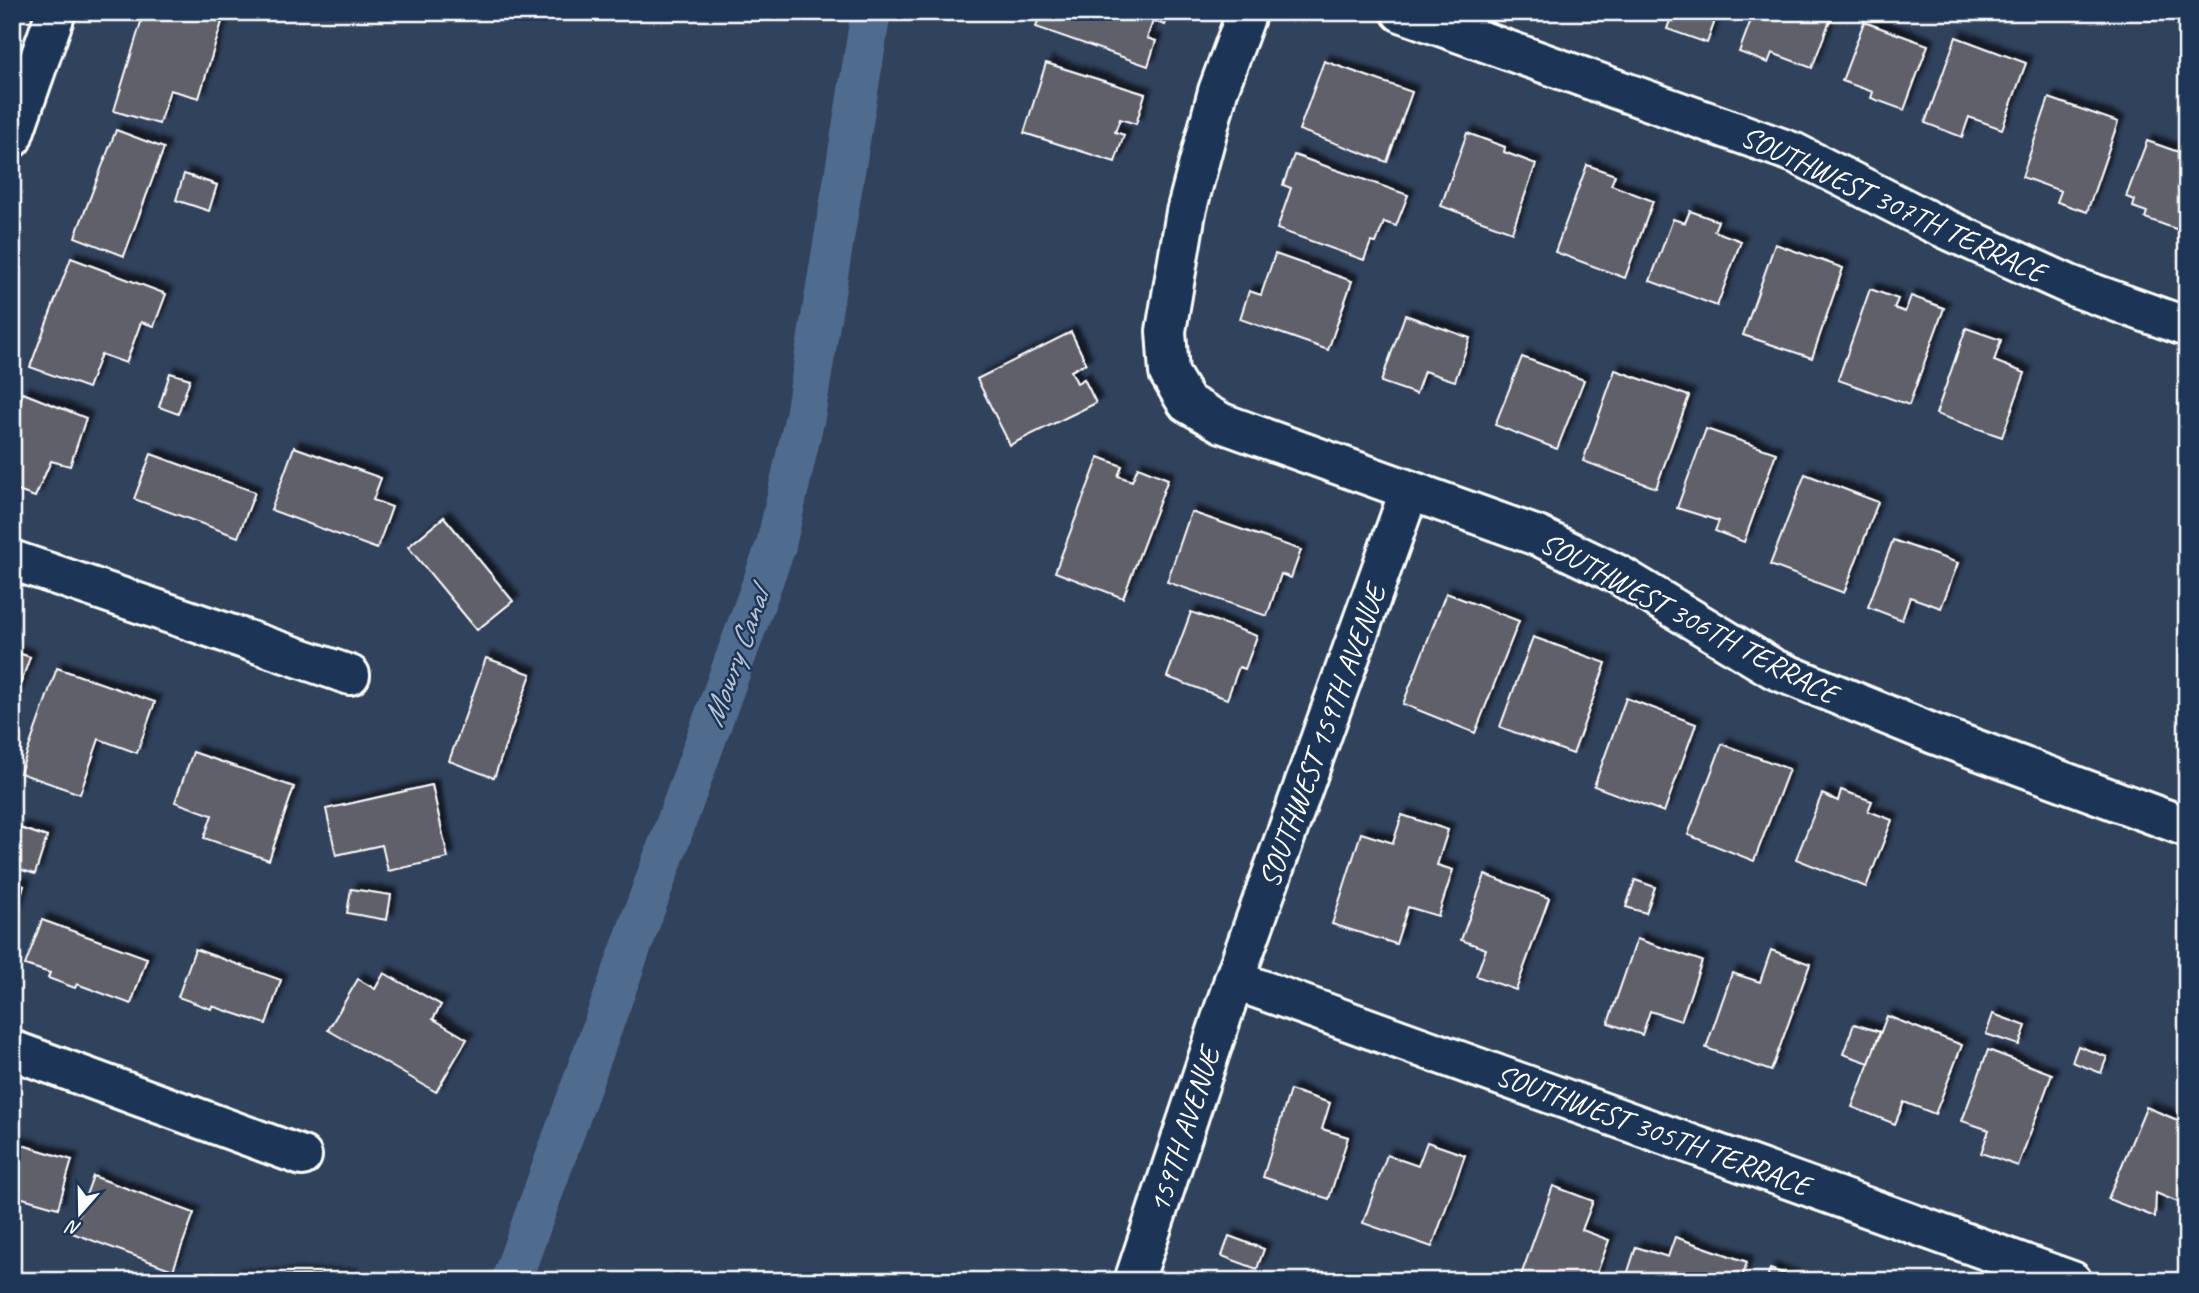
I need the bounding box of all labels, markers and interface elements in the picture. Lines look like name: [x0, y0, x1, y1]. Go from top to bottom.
street label: SOUTHWEST 307TH TERRACE: [1735, 117, 2054, 293]
street label: SOUTHWEST 306TH TERRACE: [1534, 523, 1847, 714]
water label: Mowry Canal: [692, 575, 783, 732]
street label: SOUTHWEST 159TH AVENUE: [1250, 576, 1396, 892]
street label: 159TH AVENUE: [1139, 1039, 1230, 1217]
street label: SOUTHWEST 305TH TERRACE: [1491, 1056, 1818, 1206]
north arrow: [46, 1178, 116, 1248]
text: N: [62, 1214, 84, 1241]

